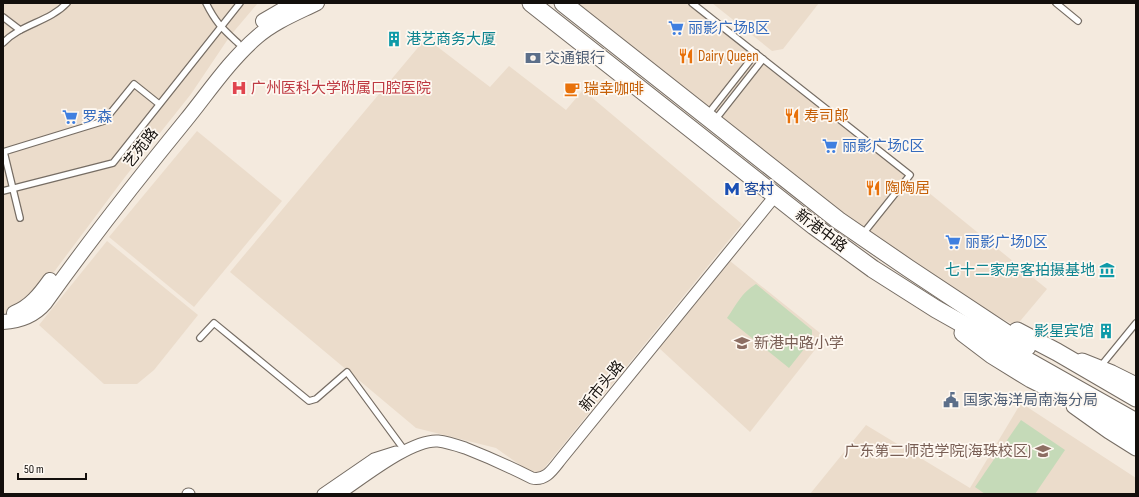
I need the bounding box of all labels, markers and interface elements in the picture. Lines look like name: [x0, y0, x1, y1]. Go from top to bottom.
supermarket icon: 丽影广场B区: [667, 19, 685, 37]
place label: 丽影广场B区: [688, 19, 770, 38]
building icon: 港艺商务大厦: [385, 30, 403, 48]
place label: 港艺商务大厦: [406, 30, 496, 49]
restaurant icon: Dairy Queen: [677, 47, 695, 65]
place label: Dairy Queen: [698, 47, 759, 66]
bank icon: 交通银行: [524, 49, 542, 67]
place label: 交通银行: [545, 49, 605, 68]
hospital icon: 广州医科大学附属口腔医院: [230, 79, 248, 97]
place label: 广州医科大学附属口腔医院: [251, 79, 431, 98]
cafe icon: 瑞幸咖啡: [563, 80, 581, 98]
place label: 瑞幸咖啡: [584, 80, 644, 99]
restaurant icon: 寿司郎: [783, 107, 801, 125]
place label: 寿司郎: [804, 107, 849, 126]
supermarket icon: 罗森: [61, 108, 79, 126]
place label: 罗森: [82, 108, 112, 127]
street label: 艺苑路: [120, 124, 162, 172]
supermarket icon: 丽影广场C区: [821, 137, 839, 155]
place label: 丽影广场C区: [842, 137, 924, 156]
restaurant icon: 陶陶居: [864, 179, 882, 197]
place label: 陶陶居: [885, 179, 930, 198]
metro station icon: 客村: [723, 180, 741, 198]
place label: 客村: [744, 180, 774, 199]
street label: 新港中路: [791, 205, 851, 257]
supermarket icon: 丽影广场D区: [944, 233, 962, 251]
place label: 丽影广场D区: [965, 233, 1047, 252]
place label: 七十二家房客拍摄基地: [945, 261, 1095, 280]
museum icon: 七十二家房客拍摄基地: [1098, 261, 1116, 279]
place label: 影星宾馆: [1034, 322, 1094, 341]
building icon: 影星宾馆: [1097, 322, 1115, 340]
school or university icon: 新港中路小学: [733, 334, 751, 352]
place label: 新港中路小学: [754, 334, 844, 353]
street label: 新市头路: [576, 357, 628, 415]
public building icon: 国家海洋局南海分局: [942, 391, 960, 409]
place label: 国家海洋局南海分局: [963, 391, 1098, 410]
place label: 广东第二师范学院(海珠校区): [845, 442, 1031, 461]
school or university icon: 广东第二师范学院(海珠校区): [1034, 442, 1052, 460]
scale bar: [18, 455, 86, 481]
text: 50 m: [24, 462, 44, 477]

